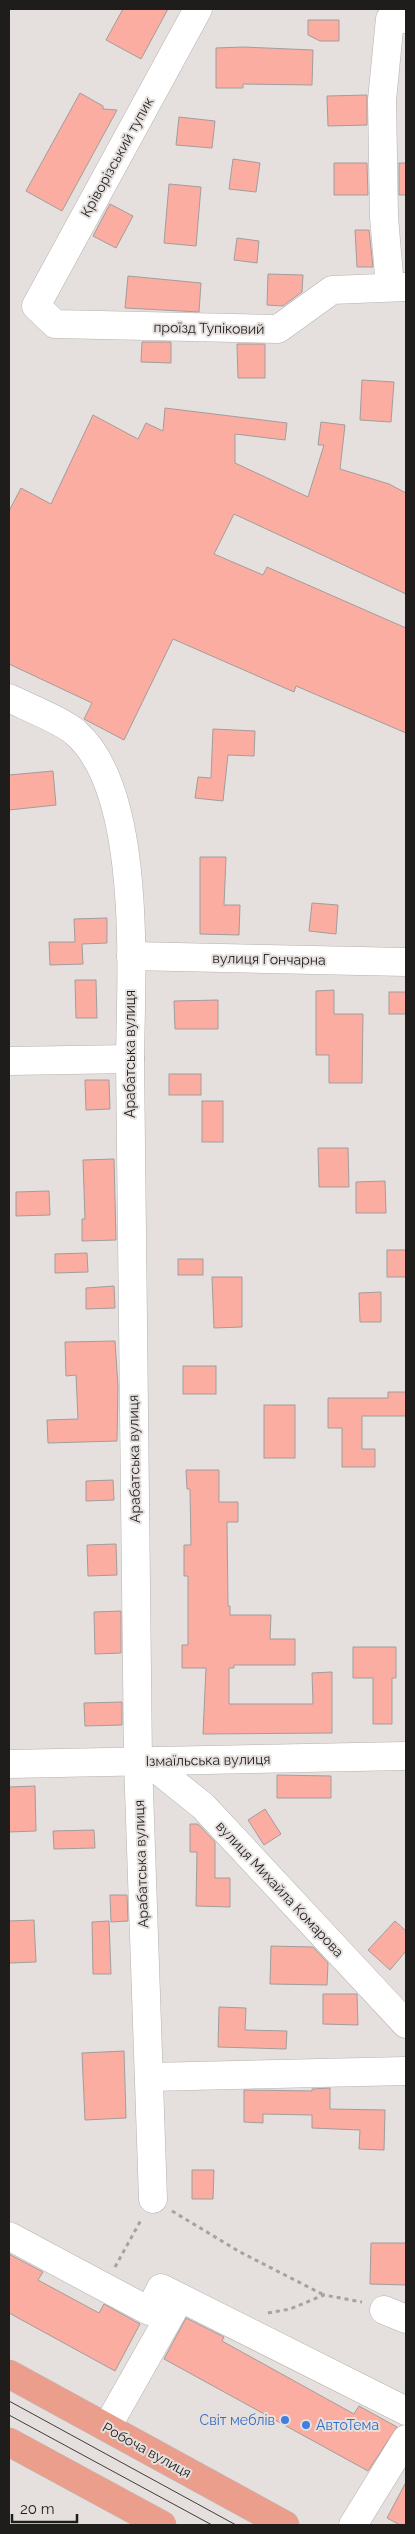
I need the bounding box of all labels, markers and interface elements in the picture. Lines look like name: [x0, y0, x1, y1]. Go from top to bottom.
street label: Кріворізський тупик: [77, 94, 157, 220]
street label: проїзд Тупіковий: [153, 319, 265, 337]
street label: вулиця Гончарна: [212, 950, 326, 968]
street label: Арабатська вулиця: [122, 990, 138, 1118]
street label: Арабатська вулиця: [125, 1395, 143, 1523]
street label: Ізмаїльська вулиця: [145, 1751, 271, 1769]
street label: Арабатська вулиця: [131, 1800, 151, 1928]
street label: вулиця Михайла Комарова: [213, 1818, 347, 1960]
place label: Світ меблів: [200, 2412, 275, 2428]
marker: Світ меблів: [279, 2414, 291, 2426]
place label: АвтоТема: [316, 2417, 379, 2433]
street label: Робоча вулиця: [100, 2419, 194, 2481]
marker: АвтоТема: [300, 2419, 312, 2431]
scale bar: [12, 2492, 78, 2524]
text: 20 m: [20, 2500, 55, 2518]

